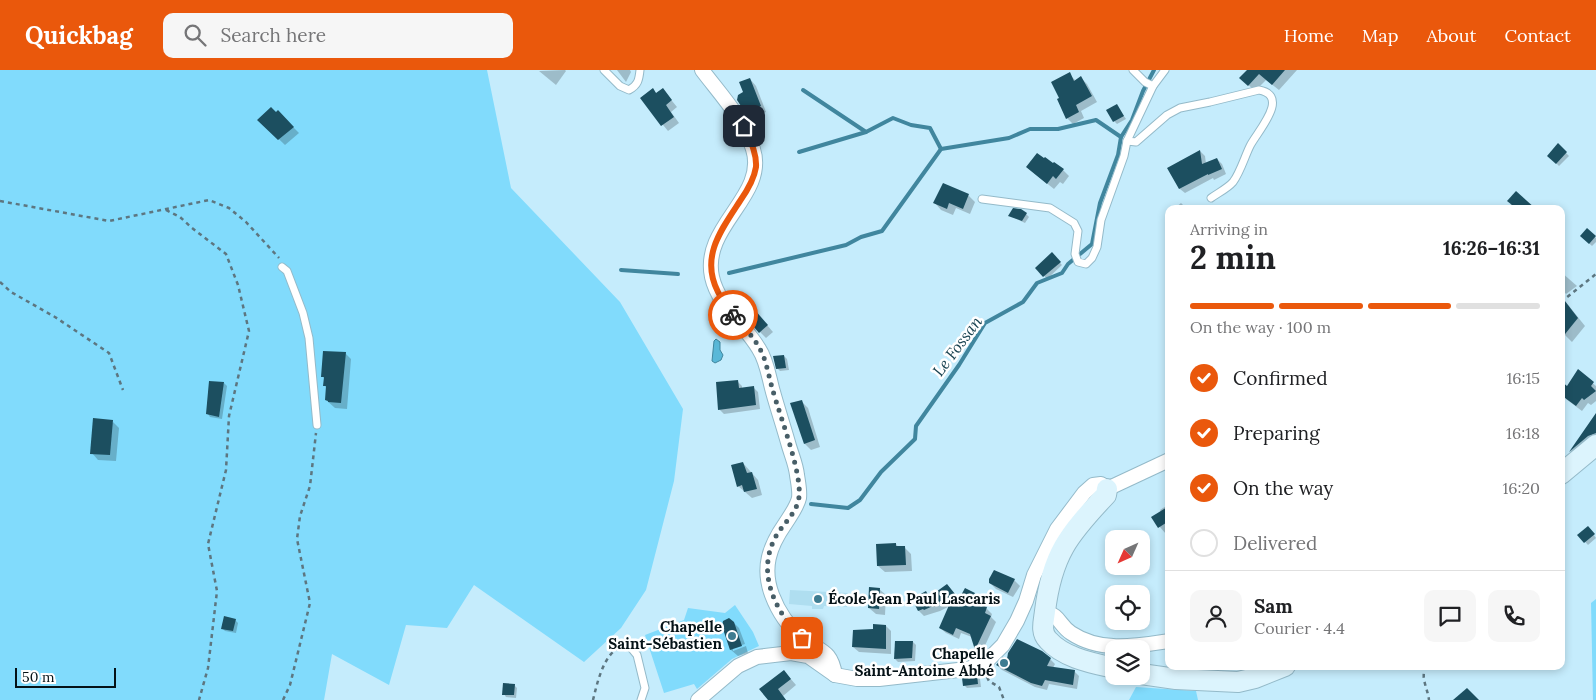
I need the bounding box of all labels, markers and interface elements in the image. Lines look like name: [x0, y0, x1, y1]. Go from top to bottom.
search box: [163, 13, 513, 58]
text: Quickbag: [25, 20, 133, 51]
icon: search: [181, 21, 209, 49]
text: Search here: [221, 23, 326, 47]
text: Home: [1284, 24, 1334, 47]
text: Map: [1362, 24, 1398, 47]
text: About: [1426, 24, 1476, 47]
text: Contact: [1504, 24, 1571, 47]
pin: [723, 105, 765, 147]
icon: home: [730, 112, 758, 140]
text: Arriving in: [1190, 219, 1268, 239]
text: 16:26–16:31: [1443, 236, 1540, 260]
text: 2 min: [1190, 237, 1276, 278]
courier: [708, 290, 758, 340]
icon: bike: [719, 301, 747, 329]
water label: Le Fossan: [928, 312, 986, 380]
text: On the way · 100 m: [1190, 317, 1331, 337]
icon: check: [1190, 364, 1218, 392]
text: Confirmed: [1233, 366, 1328, 390]
text: 16:15: [1506, 368, 1540, 388]
icon: check: [1190, 419, 1218, 447]
text: Preparing: [1233, 421, 1320, 445]
text: 16:18: [1506, 423, 1540, 443]
icon: check: [1190, 474, 1218, 502]
text: On the way: [1233, 476, 1333, 500]
text: 16:20: [1502, 478, 1540, 498]
north arrow: [1105, 530, 1150, 575]
map controls: [1105, 530, 1150, 685]
text: Delivered: [1233, 531, 1317, 555]
button: locate: [1105, 585, 1150, 630]
place label: École Jean Paul Lascaris: [828, 589, 1000, 608]
button: person: [1190, 590, 1242, 642]
button: chat: [1424, 590, 1476, 642]
button: phone: [1488, 590, 1540, 642]
marker: École Jean Paul Lascaris: [812, 593, 824, 605]
text: Sam: [1254, 594, 1293, 618]
place label: Chapelle Saint-Sébastien: [608, 617, 722, 653]
pin: [781, 617, 823, 659]
text: Courier · 4.4: [1254, 618, 1345, 638]
icon: bag: [788, 624, 816, 652]
marker: Chapelle Saint-Sébastien: [726, 630, 738, 642]
button: layers: [1105, 640, 1150, 685]
place label: Chapelle Saint-Antoine Abbé: [854, 644, 994, 680]
marker: Chapelle Saint-Antoine Abbé: [998, 657, 1010, 669]
scale bar: [15, 665, 116, 688]
text: 50 m: [22, 668, 55, 686]

